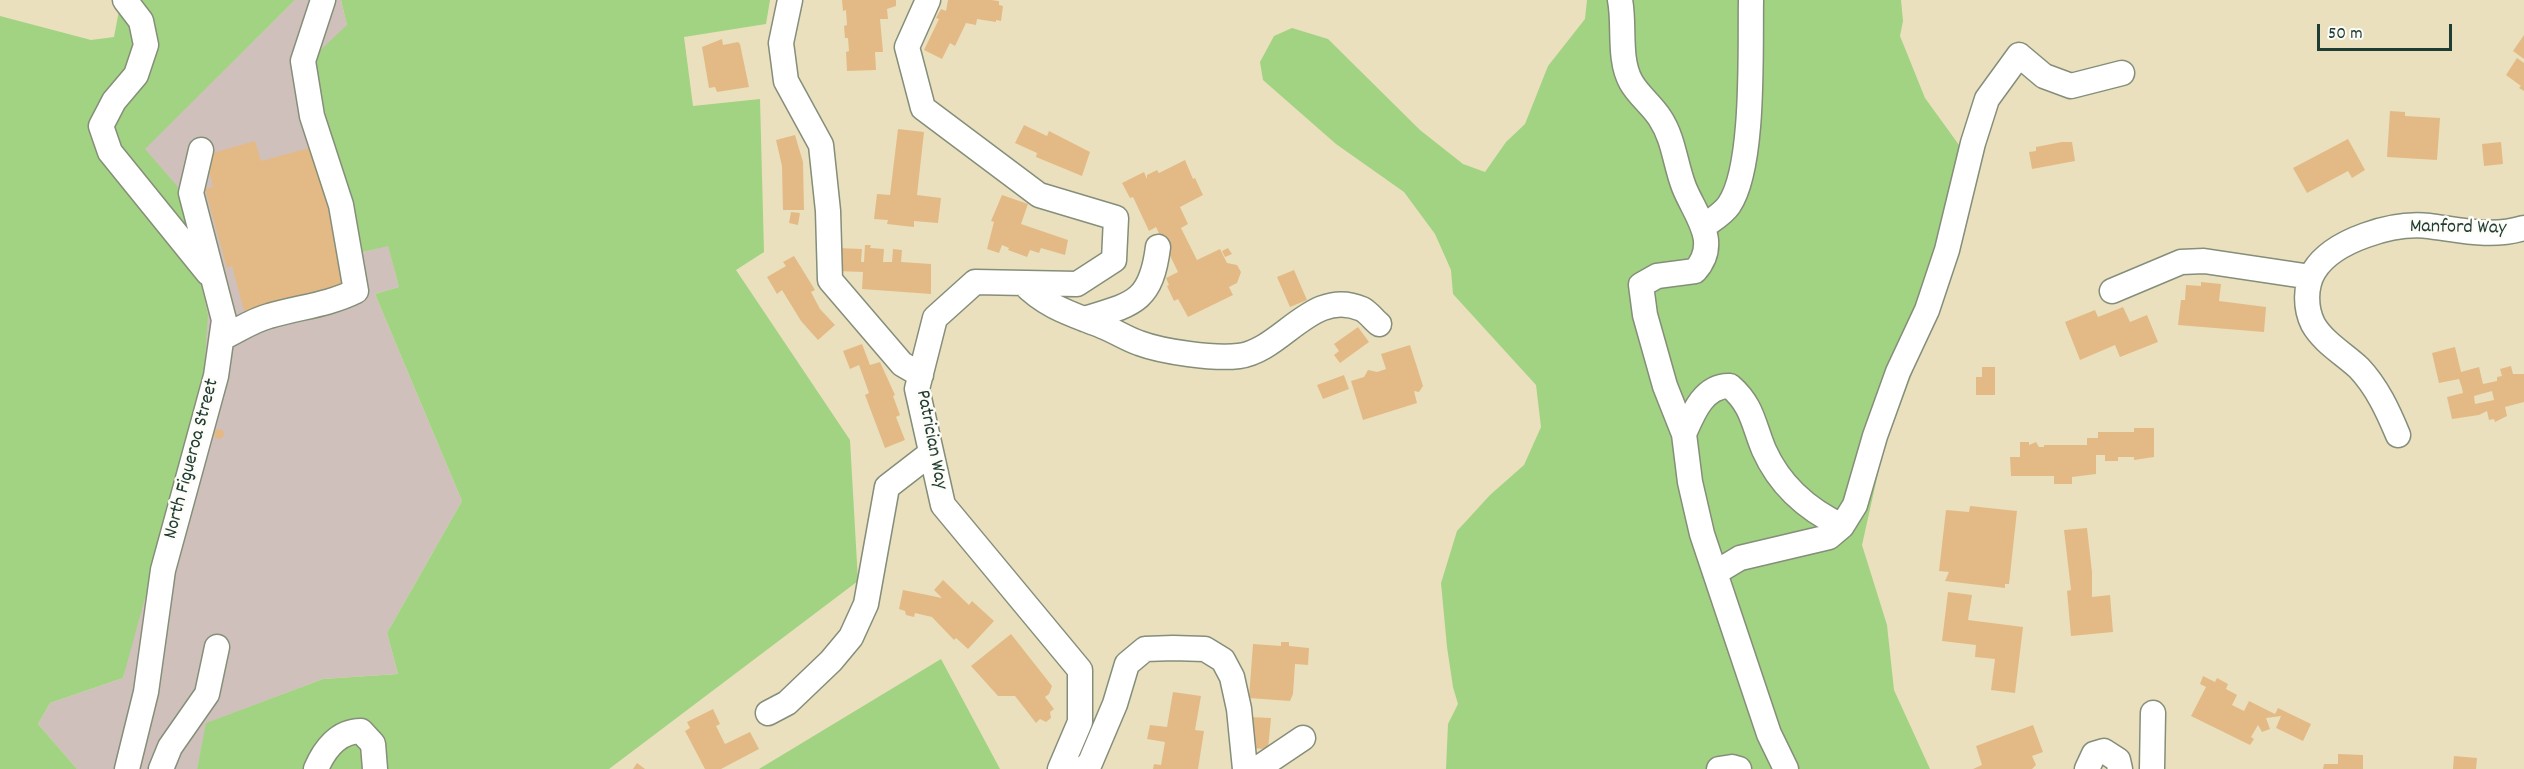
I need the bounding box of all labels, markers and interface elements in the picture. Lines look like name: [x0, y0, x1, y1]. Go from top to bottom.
scale bar: [2320, 12, 2455, 50]
text: 50 m: [2328, 22, 2363, 47]
street label: Manford Way: [2409, 216, 2507, 242]
street label: North Figueroa Street: [160, 376, 226, 542]
street label: Patrician Way: [909, 388, 951, 492]

